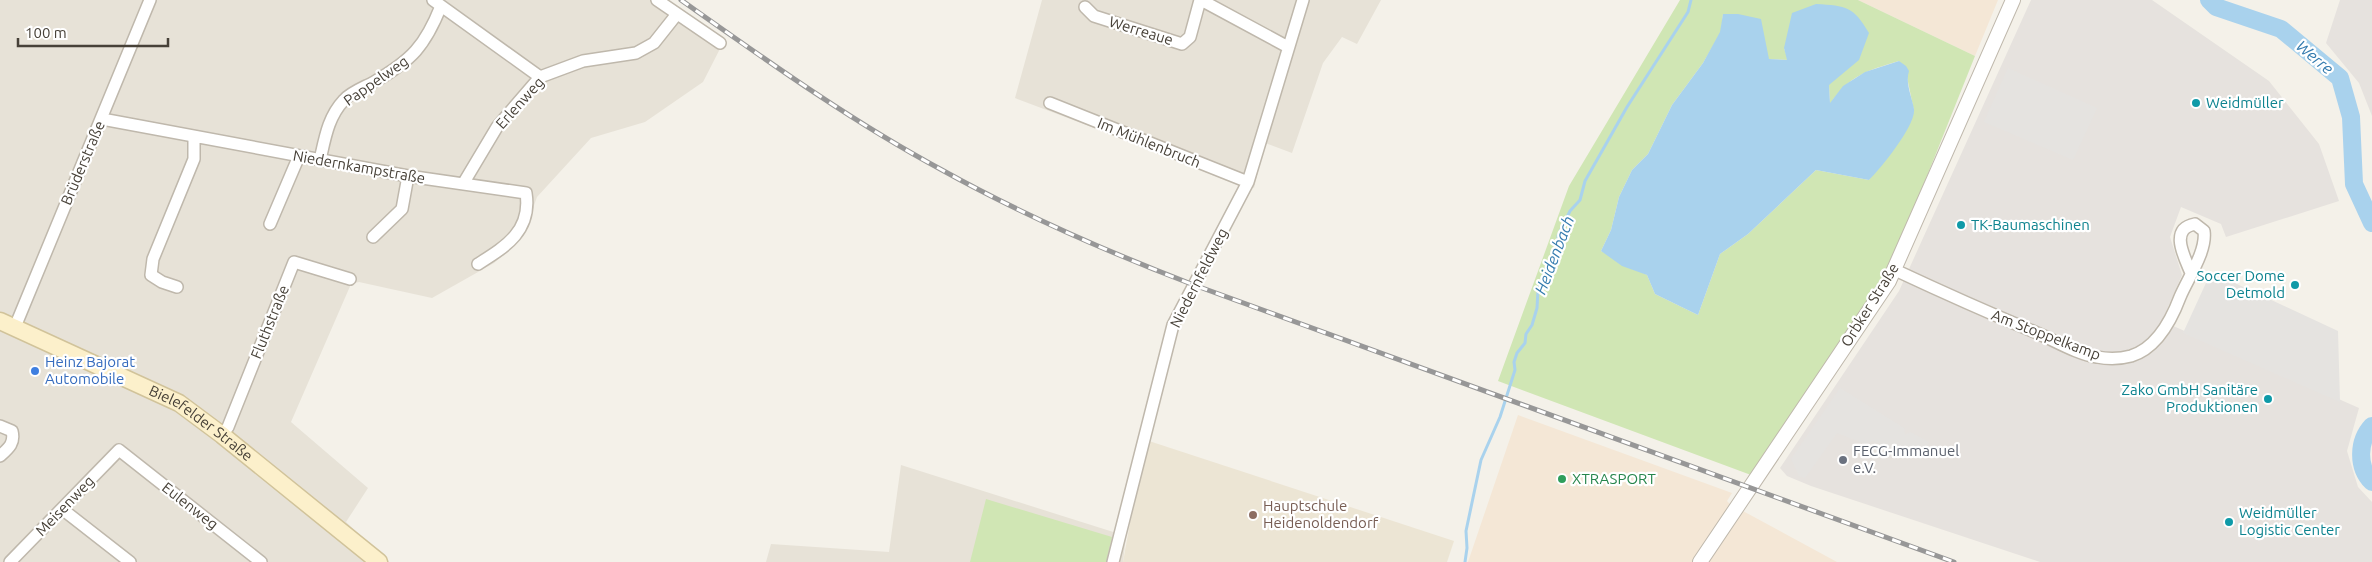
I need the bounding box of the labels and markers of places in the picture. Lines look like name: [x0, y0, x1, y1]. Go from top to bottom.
place label: Weidmüller: [2206, 94, 2284, 111]
marker: Weidmüller: [2190, 97, 2202, 109]
place label: TK-Baumaschinen: [1971, 216, 2090, 233]
marker: TK-Baumaschinen: [1955, 219, 1967, 231]
place label: Soccer Dome Detmold: [2197, 267, 2285, 301]
marker: Soccer Dome Detmold: [2289, 279, 2301, 291]
place label: Heinz Bajorat Automobile: [45, 353, 135, 387]
marker: Heinz Bajorat Automobile: [29, 365, 41, 377]
place label: Zako GmbH Sanitäre Produktionen: [2121, 381, 2258, 415]
marker: Zako GmbH Sanitäre Produktionen: [2262, 393, 2274, 405]
place label: FECG-Immanuel e.V.: [1853, 442, 1959, 476]
marker: FECG-Immanuel e.V.: [1837, 454, 1849, 466]
place label: XTRASPORT: [1572, 470, 1656, 487]
marker: XTRASPORT: [1556, 473, 1568, 485]
place label: Hauptschule Heidenoldendorf: [1263, 497, 1379, 531]
place label: Weidmüller Logistic Center: [2239, 504, 2340, 538]
marker: Hauptschule Heidenoldendorf: [1247, 509, 1259, 521]
marker: Weidmüller Logistic Center: [2223, 516, 2235, 528]

